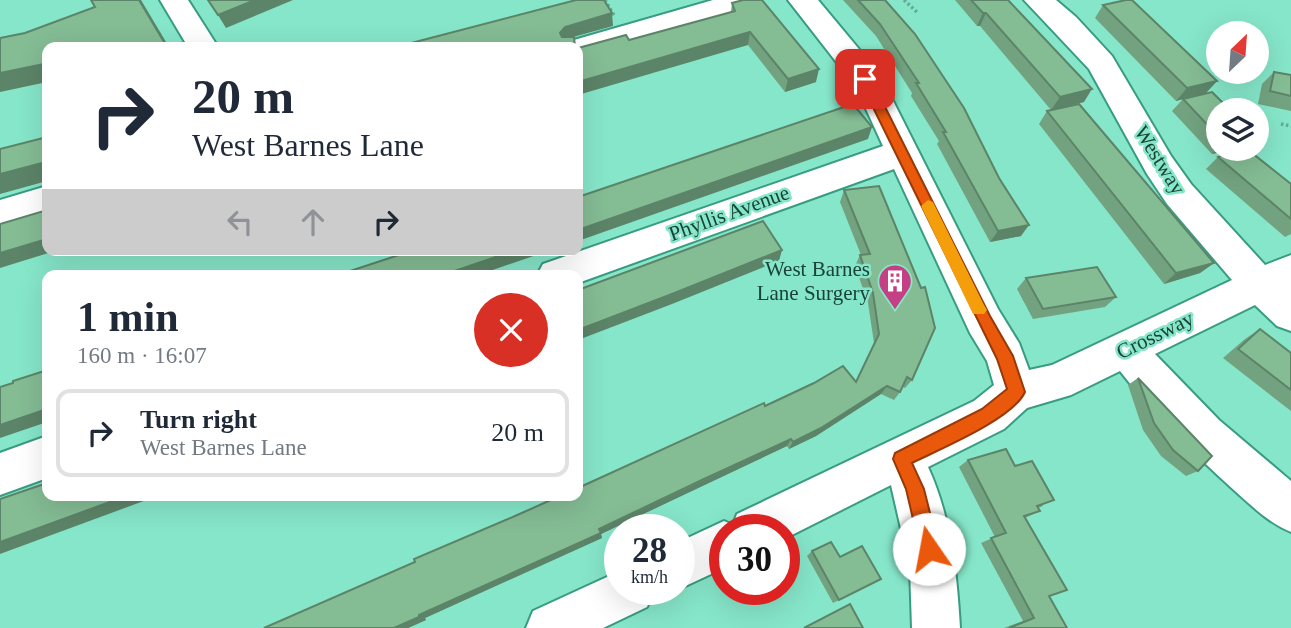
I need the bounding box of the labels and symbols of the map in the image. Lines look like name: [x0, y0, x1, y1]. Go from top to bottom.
north arrow: [1206, 21, 1269, 84]
pin: [835, 49, 895, 109]
street label: Westway: [1130, 121, 1191, 199]
street label: Phyllis Avenue: [666, 180, 792, 246]
place label: West Barnes Lane Surgery: [757, 257, 870, 305]
building icon: West Barnes Lane Surgery: [876, 262, 914, 311]
street label: Crossway: [1113, 306, 1198, 364]
position arrow: [892, 512, 966, 586]
speed limit sign: 30: [709, 514, 800, 605]

